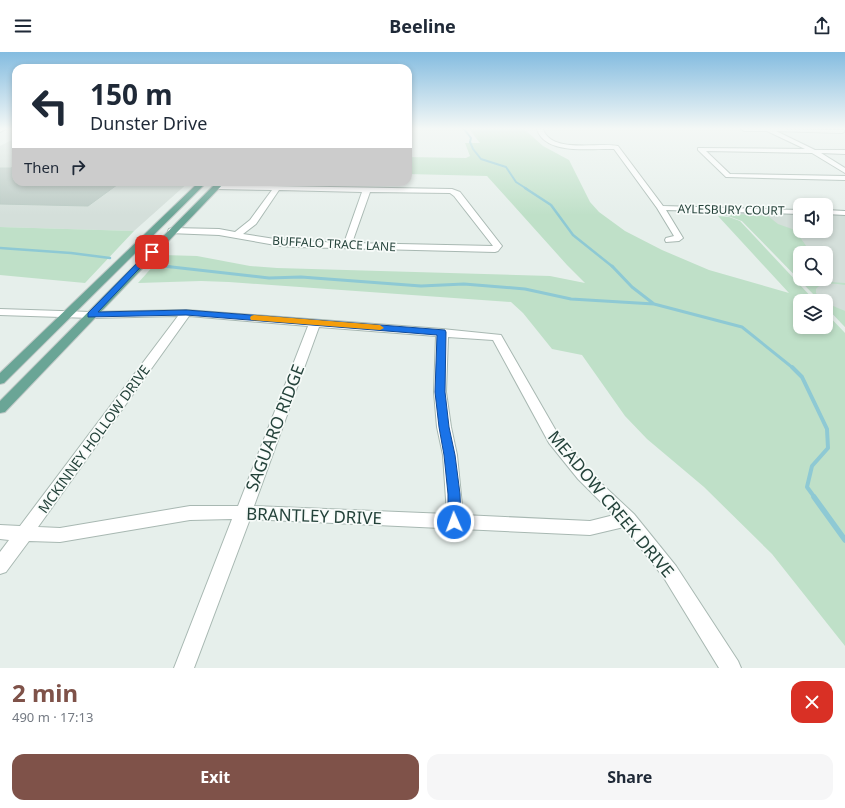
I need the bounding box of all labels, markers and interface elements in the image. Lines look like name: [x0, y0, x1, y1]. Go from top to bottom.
text: Beeline: [389, 14, 456, 38]
icon: menu: [12, 15, 34, 37]
icon: share: [811, 15, 833, 37]
text: 150 m: [90, 75, 173, 113]
icon: left: [24, 80, 76, 132]
text: Dunster Drive: [90, 111, 207, 135]
icon: right: [67, 156, 89, 178]
text: Then: [24, 157, 59, 177]
map controls: [793, 198, 833, 334]
button: sound: [793, 198, 833, 238]
street label: AYLESBURY COURT: [677, 200, 785, 219]
street label: BUFFALO TRACE LANE: [272, 232, 396, 255]
pin: [135, 235, 169, 269]
icon: arrive: [141, 241, 163, 263]
button: search: [793, 246, 833, 286]
button: layers: [793, 294, 833, 334]
street label: MCKINNEY HOLLOW DRIVE: [33, 361, 154, 517]
street label: SAGUARO RIDGE: [240, 361, 309, 495]
street label: MEADOW CREEK DRIVE: [543, 425, 680, 582]
position arrow: [433, 501, 475, 543]
street label: BRANTLEY DRIVE: [246, 502, 382, 529]
text: 2 min: [12, 676, 78, 709]
button: close: [791, 681, 833, 723]
text: 490 m · 17:13: [12, 708, 93, 726]
button: Exit: [12, 754, 419, 800]
button: Share: [427, 754, 833, 800]

